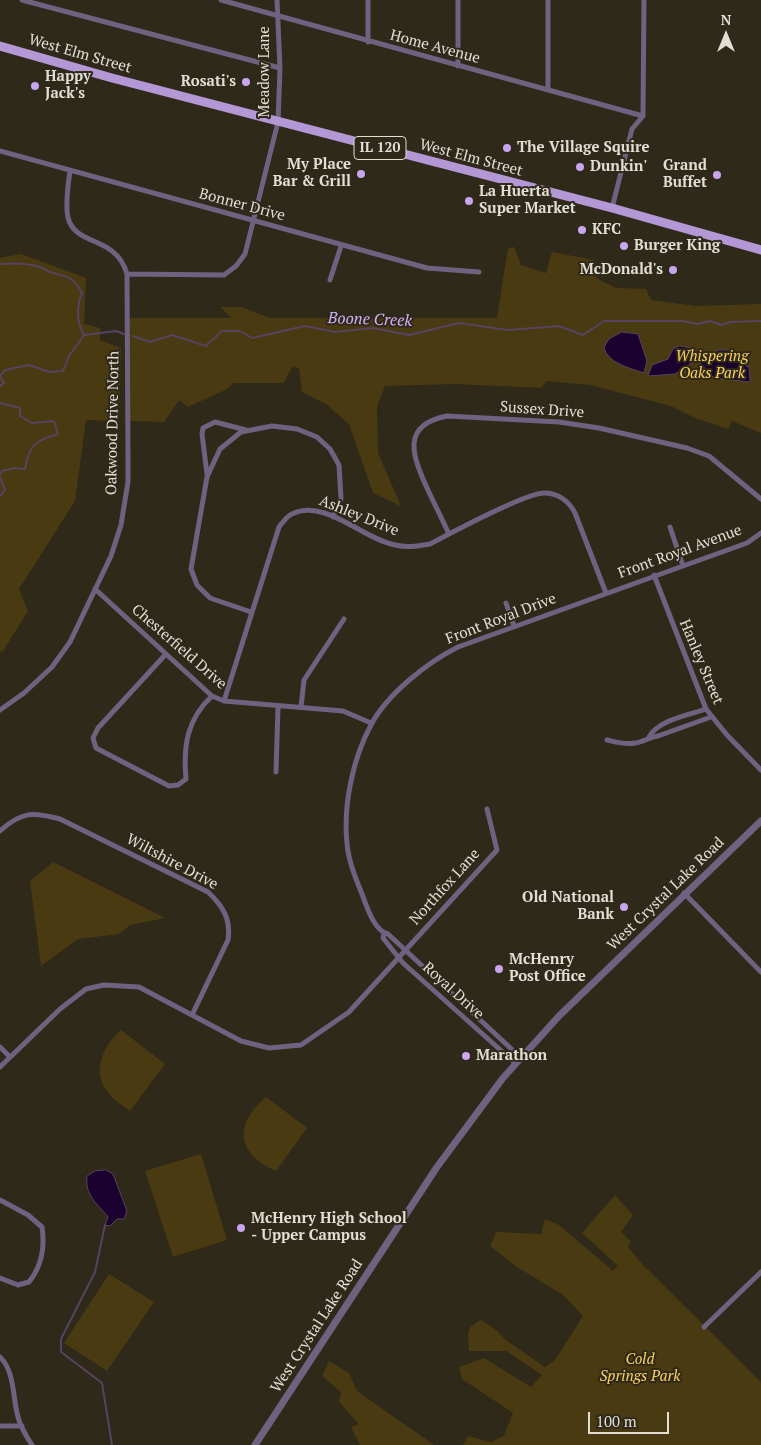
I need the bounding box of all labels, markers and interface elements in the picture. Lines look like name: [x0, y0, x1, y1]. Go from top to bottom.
north arrow: [701, 10, 751, 60]
text: N: [721, 10, 731, 29]
street label: Meadow Lane: [256, 26, 274, 118]
street label: Home Avenue: [388, 26, 482, 68]
street label: West Elm Street: [27, 31, 133, 77]
place label: Happy Jack's: [45, 68, 91, 103]
place label: Rosati's: [181, 73, 236, 91]
marker: Rosati's: [240, 76, 252, 88]
marker: Happy Jack's: [29, 80, 41, 92]
road number: IL 120: [354, 136, 406, 160]
street label: West Elm Street: [417, 136, 525, 180]
place label: The Village Squire: [517, 139, 650, 157]
marker: The Village Squire: [501, 142, 513, 154]
place label: My Place Bar & Grill: [273, 156, 351, 191]
place label: Grand Buffet: [663, 157, 707, 192]
place label: Dunkin': [590, 158, 647, 176]
marker: Dunkin': [574, 161, 586, 173]
marker: My Place Bar & Grill: [355, 168, 367, 180]
marker: Grand Buffet: [711, 169, 723, 181]
place label: La Huerta Super Market: [479, 183, 576, 218]
street label: Bonner Drive: [197, 185, 287, 225]
marker: La Huerta Super Market: [463, 195, 475, 207]
place label: KFC: [592, 221, 621, 239]
marker: KFC: [576, 224, 588, 236]
place label: Burger King: [634, 237, 720, 255]
marker: Burger King: [618, 240, 630, 252]
place label: McDonald's: [580, 261, 663, 279]
marker: McDonald's: [667, 264, 679, 276]
water label: Boone Creek: [327, 309, 413, 331]
park label: Whispering Oaks Park: [676, 348, 748, 383]
street label: Oakwood Drive North: [103, 351, 123, 495]
street label: Sussex Drive: [499, 398, 585, 422]
street label: Ashley Drive: [317, 492, 401, 540]
street label: Front Royal Avenue: [616, 521, 744, 583]
street label: Front Royal Drive: [443, 590, 559, 648]
street label: Chesterfield Drive: [128, 601, 230, 693]
street label: Hanley Street: [675, 617, 727, 707]
street label: Wiltshire Drive: [123, 830, 221, 894]
street label: West Crystal Lake Road: [604, 834, 728, 954]
street label: Northfox Lane: [406, 845, 484, 929]
place label: Old National Bank: [522, 889, 614, 924]
marker: Old National Bank: [618, 901, 630, 913]
place label: McHenry Post Office: [509, 951, 586, 986]
street label: Royal Drive: [419, 959, 487, 1023]
marker: McHenry Post Office: [493, 963, 505, 975]
place label: Marathon: [476, 1047, 547, 1065]
marker: Marathon: [460, 1050, 472, 1062]
place label: McHenry High School - Upper Campus: [251, 1210, 407, 1245]
marker: McHenry High School - Upper Campus: [235, 1222, 247, 1234]
street label: West Crystal Lake Road: [267, 1256, 367, 1396]
park label: Cold Springs Park: [599, 1351, 681, 1386]
scale bar: [591, 1402, 672, 1434]
text: 100 m: [596, 1411, 637, 1431]

